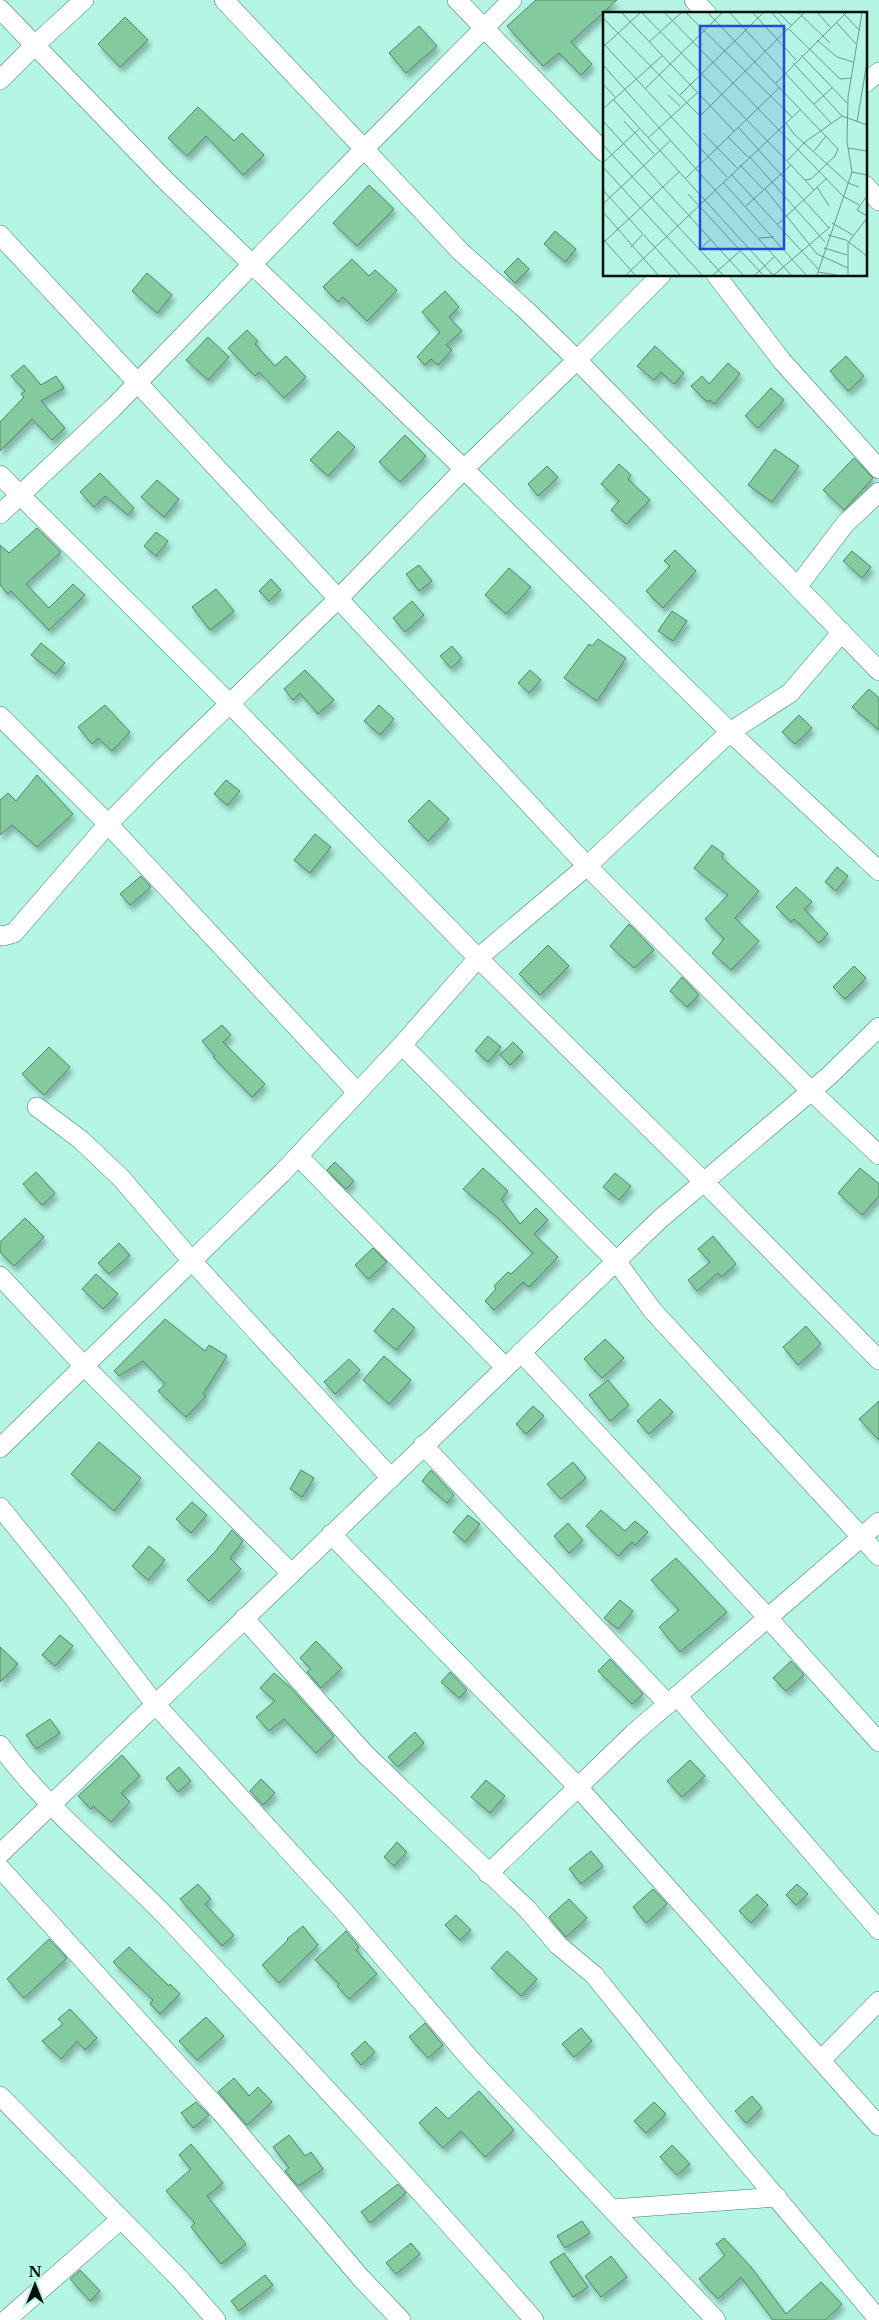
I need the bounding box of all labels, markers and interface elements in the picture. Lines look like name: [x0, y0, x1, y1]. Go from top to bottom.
inset map: [603, 12, 866, 276]
north arrow: [10, 2260, 60, 2310]
text: N: [28, 2263, 42, 2281]

